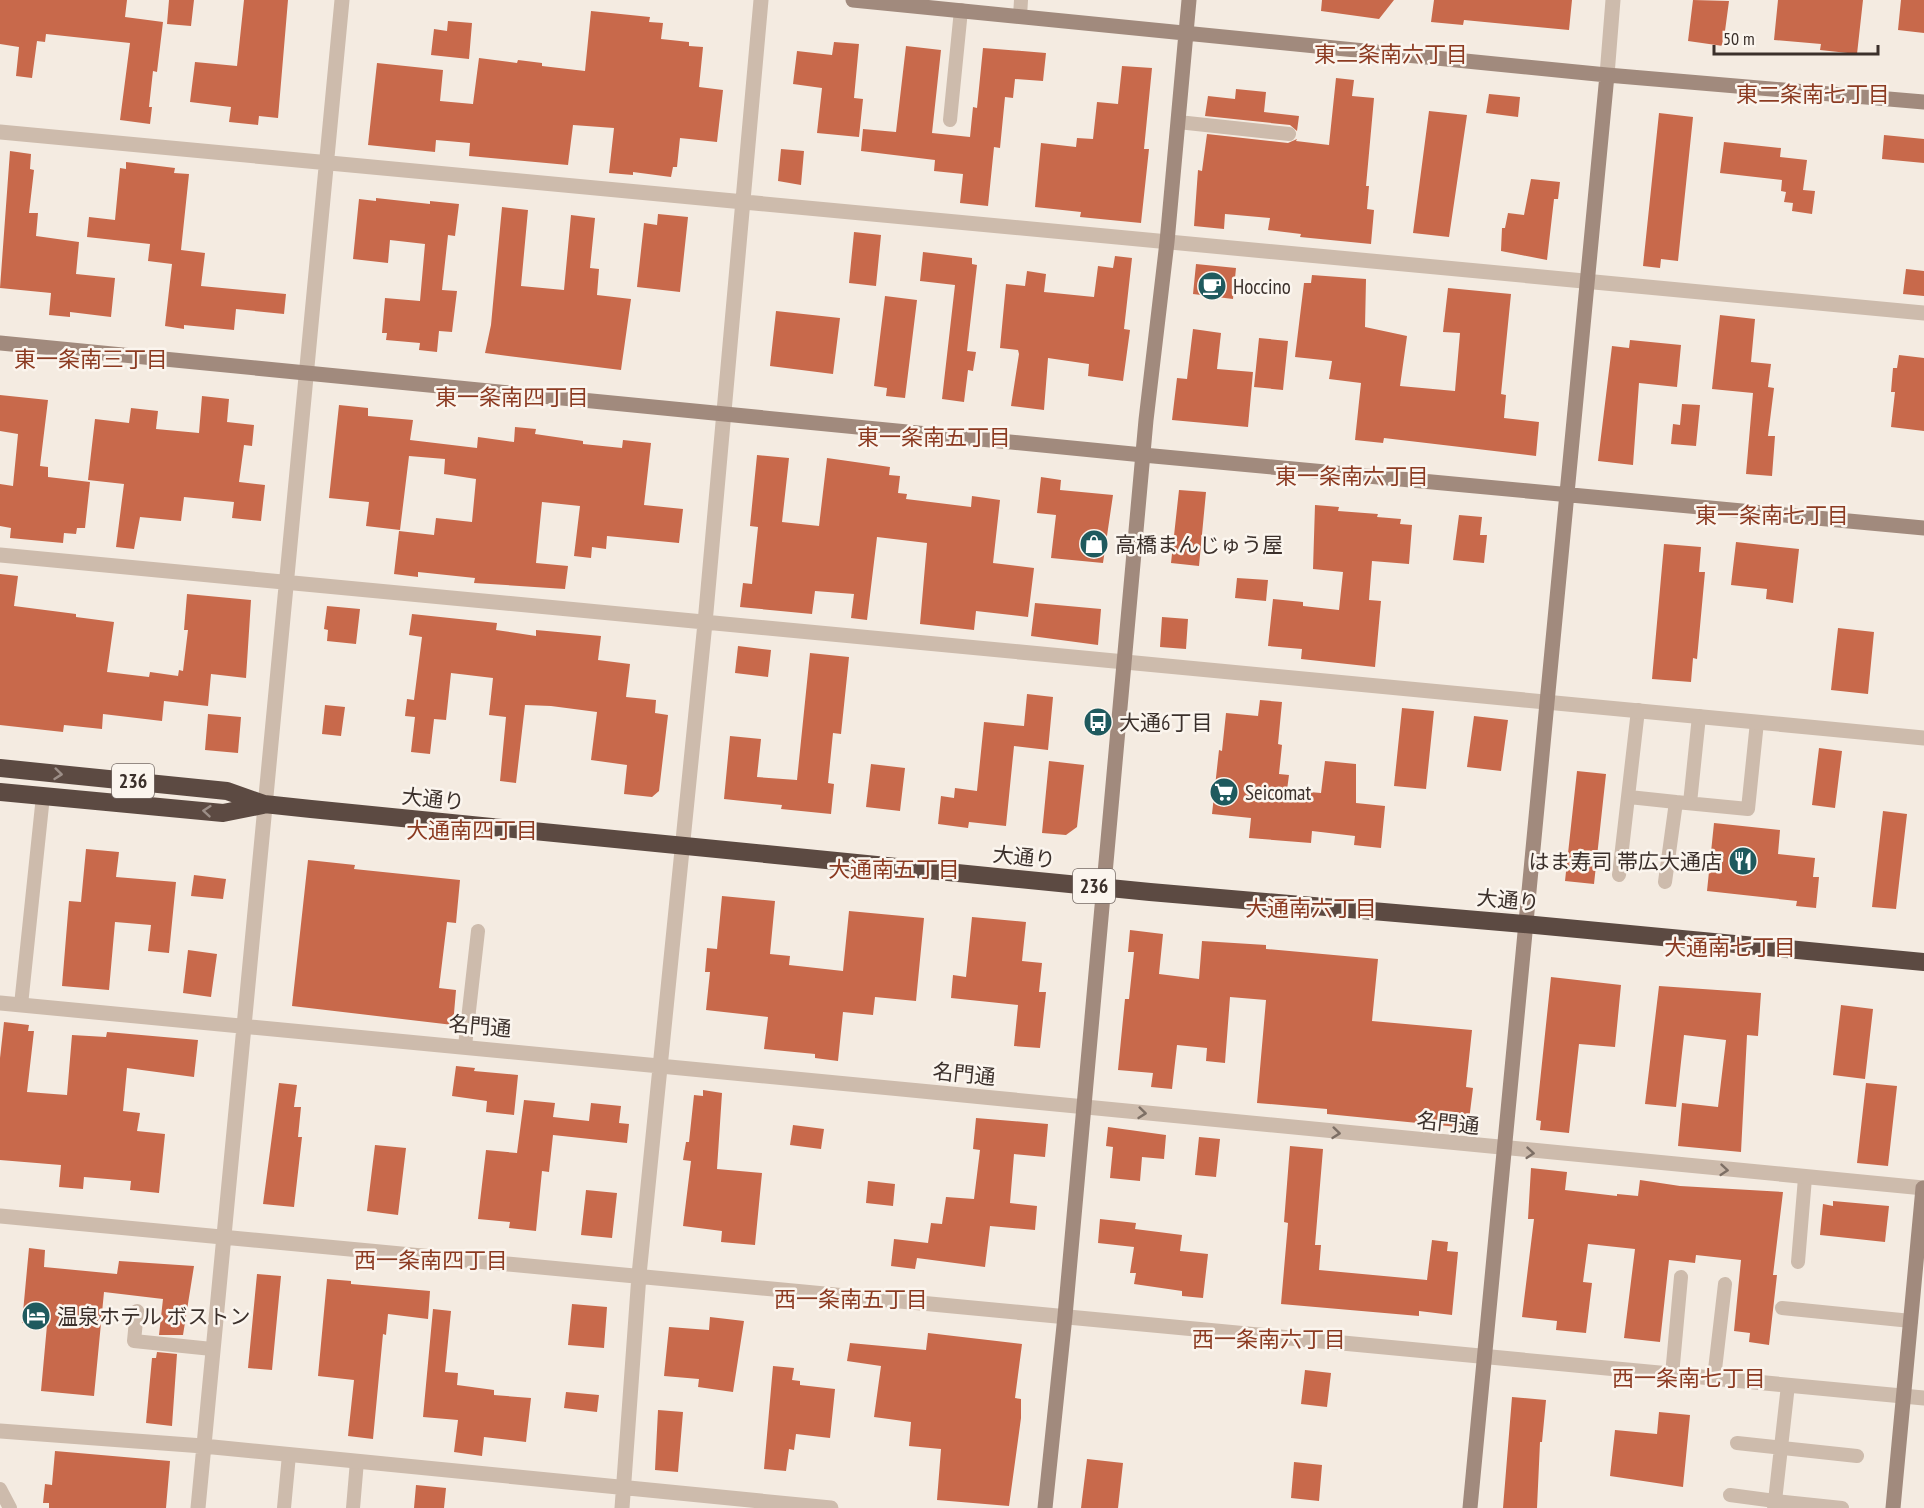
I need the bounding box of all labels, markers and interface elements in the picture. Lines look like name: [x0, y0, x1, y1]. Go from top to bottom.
scale bar: [1714, 18, 1878, 56]
text: 50 m: [1723, 27, 1755, 50]
district label: 東二条南六丁目: [1314, 40, 1468, 68]
district label: 東二条南七丁目: [1736, 80, 1890, 108]
cafe icon: Hoccino: [1196, 270, 1228, 302]
place label: Hoccino: [1233, 273, 1291, 300]
district label: 東一条南三丁目: [14, 345, 168, 373]
district label: 東一条南四丁目: [435, 383, 589, 411]
district label: 東一条南五丁目: [857, 423, 1011, 451]
district label: 東一条南六丁目: [1275, 462, 1429, 490]
district label: 東一条南七丁目: [1695, 501, 1849, 529]
shop icon: 高橋まんじゅう屋: [1078, 528, 1110, 560]
place label: 高橋まんじゅう屋: [1115, 531, 1283, 558]
bus stop icon: 大通6丁目: [1082, 706, 1114, 738]
place label: 大通6丁目: [1119, 709, 1212, 736]
road number: 236: [112, 764, 154, 798]
one-way arrow: [54, 767, 63, 780]
supermarket icon: Seicomat: [1208, 776, 1240, 808]
place label: Seicomat: [1245, 779, 1311, 806]
street label: 大通り: [400, 782, 466, 816]
one-way arrow: [202, 805, 211, 818]
district label: 大通南四丁目: [406, 816, 538, 844]
street label: 大通り: [991, 840, 1057, 874]
restaurant icon: はま寿司 帯広大通店: [1727, 845, 1759, 877]
place label: はま寿司 帯広大通店: [1529, 848, 1722, 875]
district label: 大通南五丁目: [828, 855, 960, 883]
road number: 236: [1073, 869, 1115, 903]
street label: 大通り: [1475, 884, 1541, 916]
district label: 大通南六丁目: [1245, 894, 1377, 922]
district label: 大通南七丁目: [1664, 933, 1796, 961]
street label: 名門通: [447, 1010, 513, 1042]
street label: 名門通: [931, 1057, 997, 1091]
one-way arrow: [1137, 1106, 1146, 1119]
street label: 名門通: [1415, 1106, 1481, 1140]
one-way arrow: [1331, 1126, 1340, 1139]
one-way arrow: [1525, 1146, 1534, 1159]
one-way arrow: [1719, 1163, 1728, 1176]
district label: 西一条南四丁目: [354, 1246, 508, 1274]
district label: 西一条南五丁目: [774, 1285, 928, 1313]
hotel icon: 温泉ホテル ボストン: [20, 1300, 52, 1332]
place label: 温泉ホテル ボストン: [57, 1303, 250, 1330]
district label: 西一条南六丁目: [1192, 1325, 1346, 1353]
district label: 西一条南七丁目: [1612, 1364, 1766, 1392]

